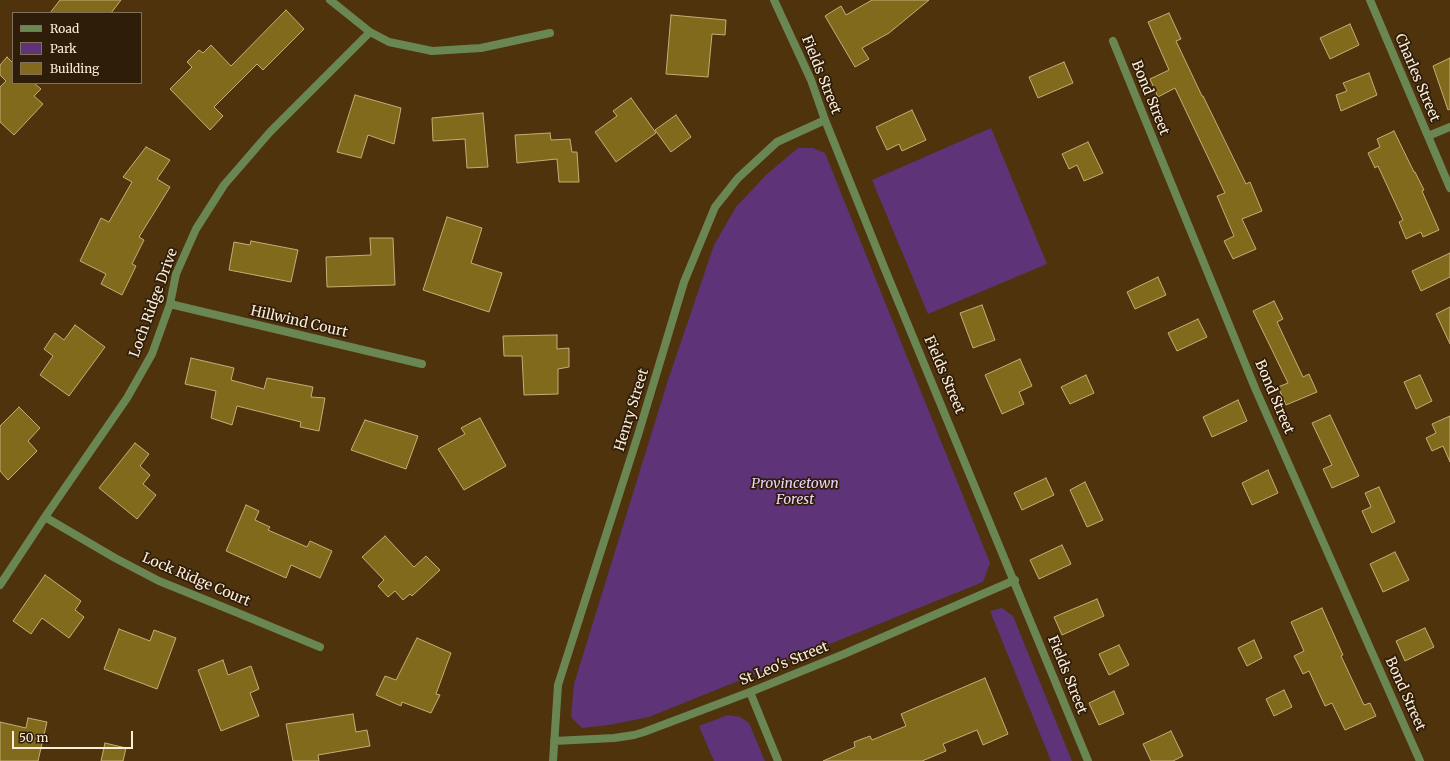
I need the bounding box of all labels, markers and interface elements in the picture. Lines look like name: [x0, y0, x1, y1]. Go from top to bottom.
legend: [12, 12, 142, 84]
text: Road: [50, 21, 79, 36]
street label: Charles Street: [1391, 32, 1443, 124]
street label: Fields Street: [798, 33, 844, 117]
text: Park: [50, 41, 77, 56]
street label: Bond Street: [1127, 58, 1173, 138]
text: Building: [50, 61, 99, 76]
street label: Loch Ridge Drive: [126, 246, 182, 360]
street label: Hillwind Court: [249, 303, 349, 341]
street label: Fields Street: [920, 333, 968, 417]
street label: Bond Street: [1251, 357, 1297, 437]
street label: Henry Street: [611, 367, 653, 453]
park label: Provincetown Forest: [751, 476, 839, 508]
street label: Lock Ridge Court: [139, 550, 253, 610]
street label: Fields Street: [1044, 633, 1090, 717]
street label: St Leo's Street: [737, 639, 831, 689]
street label: Bond Street: [1381, 655, 1429, 733]
scale bar: [14, 723, 135, 749]
text: 50 m: [19, 730, 48, 745]

